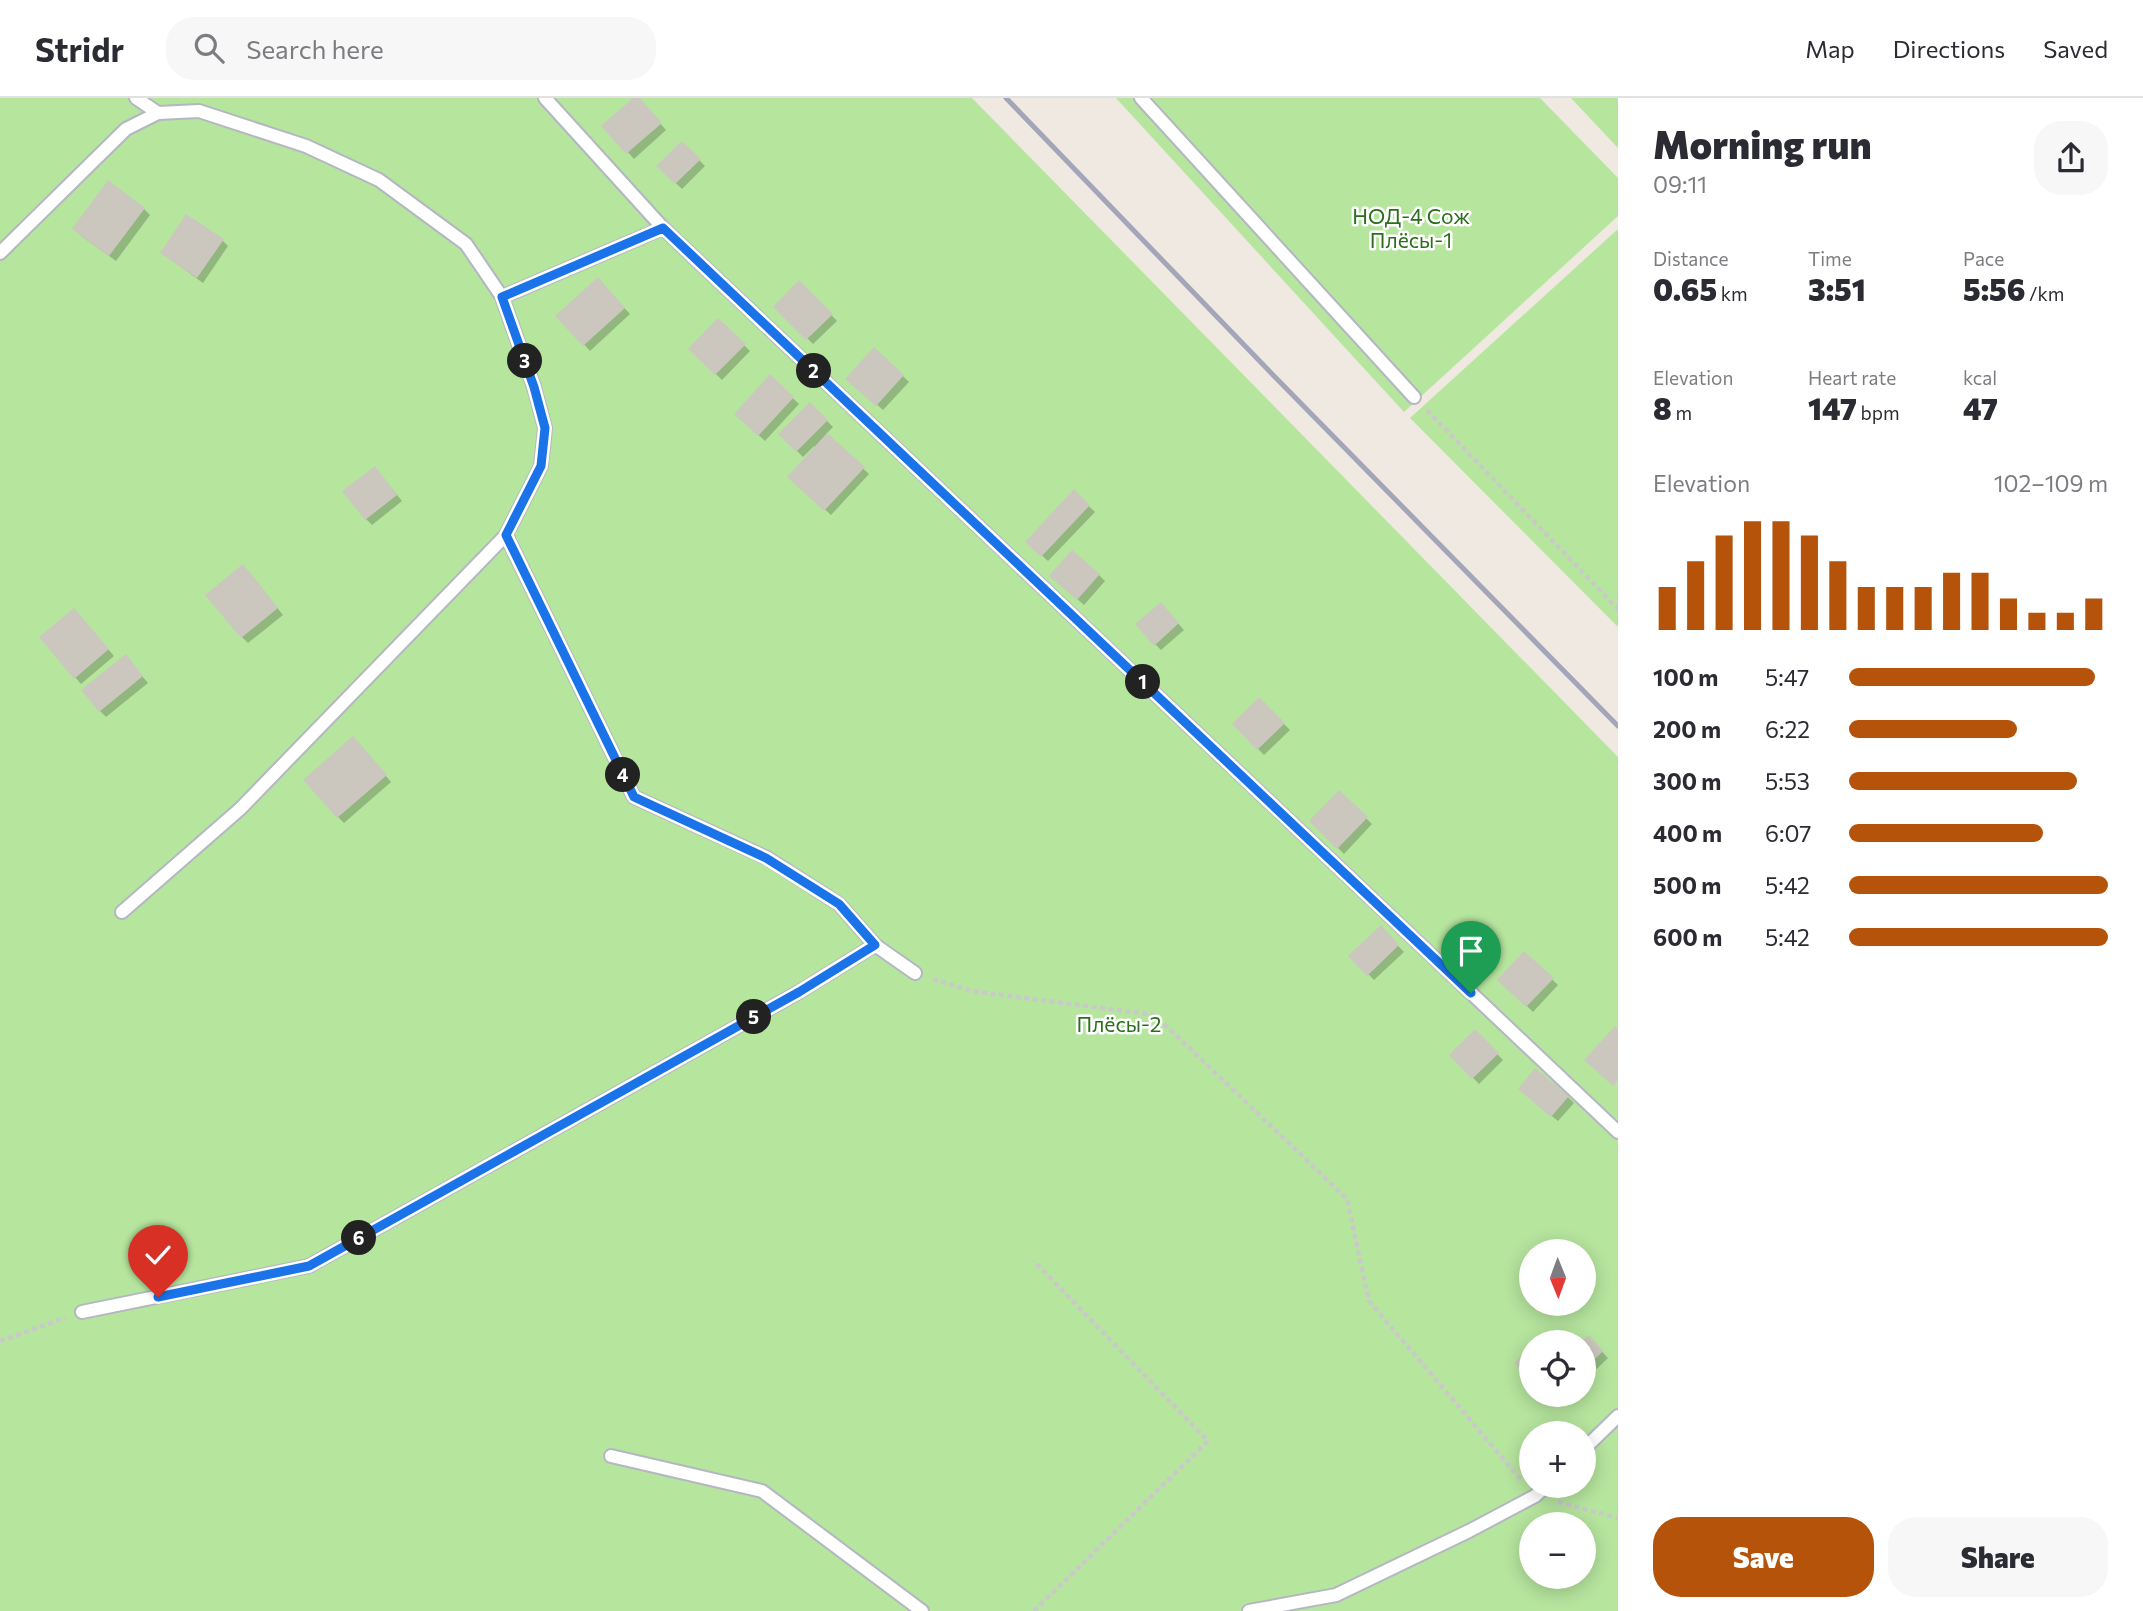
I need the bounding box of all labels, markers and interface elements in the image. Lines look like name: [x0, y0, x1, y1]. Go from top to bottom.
search box: [166, 17, 656, 80]
text: Stridr: [35, 28, 124, 69]
icon: search: [190, 29, 228, 67]
text: Search here: [246, 33, 384, 64]
text: Map: [1805, 34, 1855, 63]
text: Directions: [1893, 34, 2005, 63]
text: Saved: [2043, 34, 2108, 63]
text: Morning run: [1653, 120, 1872, 167]
button: share: [2034, 121, 2108, 195]
text: 09:11: [1653, 170, 1707, 198]
park label: НОД-4 Сож Плёсы-1: [1352, 203, 1470, 252]
text: Distance: [1653, 247, 1729, 270]
text: Time: [1808, 247, 1852, 270]
text: Pace: [1963, 247, 2004, 270]
text: 0.65: [1653, 270, 1717, 307]
text: 3:51: [1808, 270, 1866, 307]
text: 5:56: [1963, 270, 2025, 307]
text: km: [1717, 282, 1748, 305]
text: /km: [2025, 282, 2064, 305]
pin: 3: [508, 344, 542, 378]
text: 3: [519, 349, 530, 372]
pin: 2: [796, 354, 832, 388]
text: 2: [808, 359, 819, 382]
text: Elevation: [1653, 366, 1733, 389]
text: Heart rate: [1808, 366, 1896, 389]
text: kcal: [1963, 366, 1997, 389]
text: 8: [1653, 389, 1672, 426]
text: 147: [1808, 389, 1857, 426]
text: 47: [1963, 389, 1998, 426]
text: m: [1672, 401, 1692, 424]
text: bpm: [1857, 401, 1900, 424]
text: Elevation: [1653, 469, 1750, 497]
text: 102–109 m: [1994, 469, 2108, 497]
text: 100 m: [1653, 663, 1718, 691]
text: 5:47: [1765, 663, 1809, 691]
pin: 1: [1126, 664, 1160, 700]
text: 1: [1138, 670, 1147, 693]
text: 200 m: [1653, 715, 1721, 743]
text: 6:22: [1765, 715, 1810, 743]
pin: 4: [606, 758, 640, 792]
text: 4: [617, 763, 628, 786]
text: 300 m: [1653, 767, 1721, 795]
text: 5:53: [1765, 767, 1810, 795]
text: 400 m: [1653, 819, 1722, 847]
text: 6:07: [1765, 819, 1811, 847]
text: 500 m: [1653, 871, 1721, 899]
text: 5:42: [1765, 871, 1810, 899]
pin: [1441, 921, 1501, 993]
text: 600 m: [1653, 923, 1722, 951]
text: 5:42: [1765, 923, 1810, 951]
icon: arrive: [1452, 932, 1490, 970]
pin: 5: [736, 1000, 772, 1034]
text: 5: [748, 1005, 759, 1028]
park label: Плёсы-2: [1077, 1011, 1162, 1036]
pin: 6: [342, 1220, 376, 1256]
pin: [128, 1225, 188, 1297]
text: 6: [353, 1226, 364, 1249]
icon: check: [139, 1236, 177, 1274]
north arrow: [1519, 1239, 1596, 1316]
map controls: [1519, 1239, 1596, 1589]
button: locate: [1519, 1330, 1596, 1407]
button: +: [1519, 1421, 1596, 1498]
button: −: [1519, 1512, 1596, 1589]
button: Save: [1653, 1517, 1874, 1597]
button: Share: [1888, 1517, 2108, 1597]

